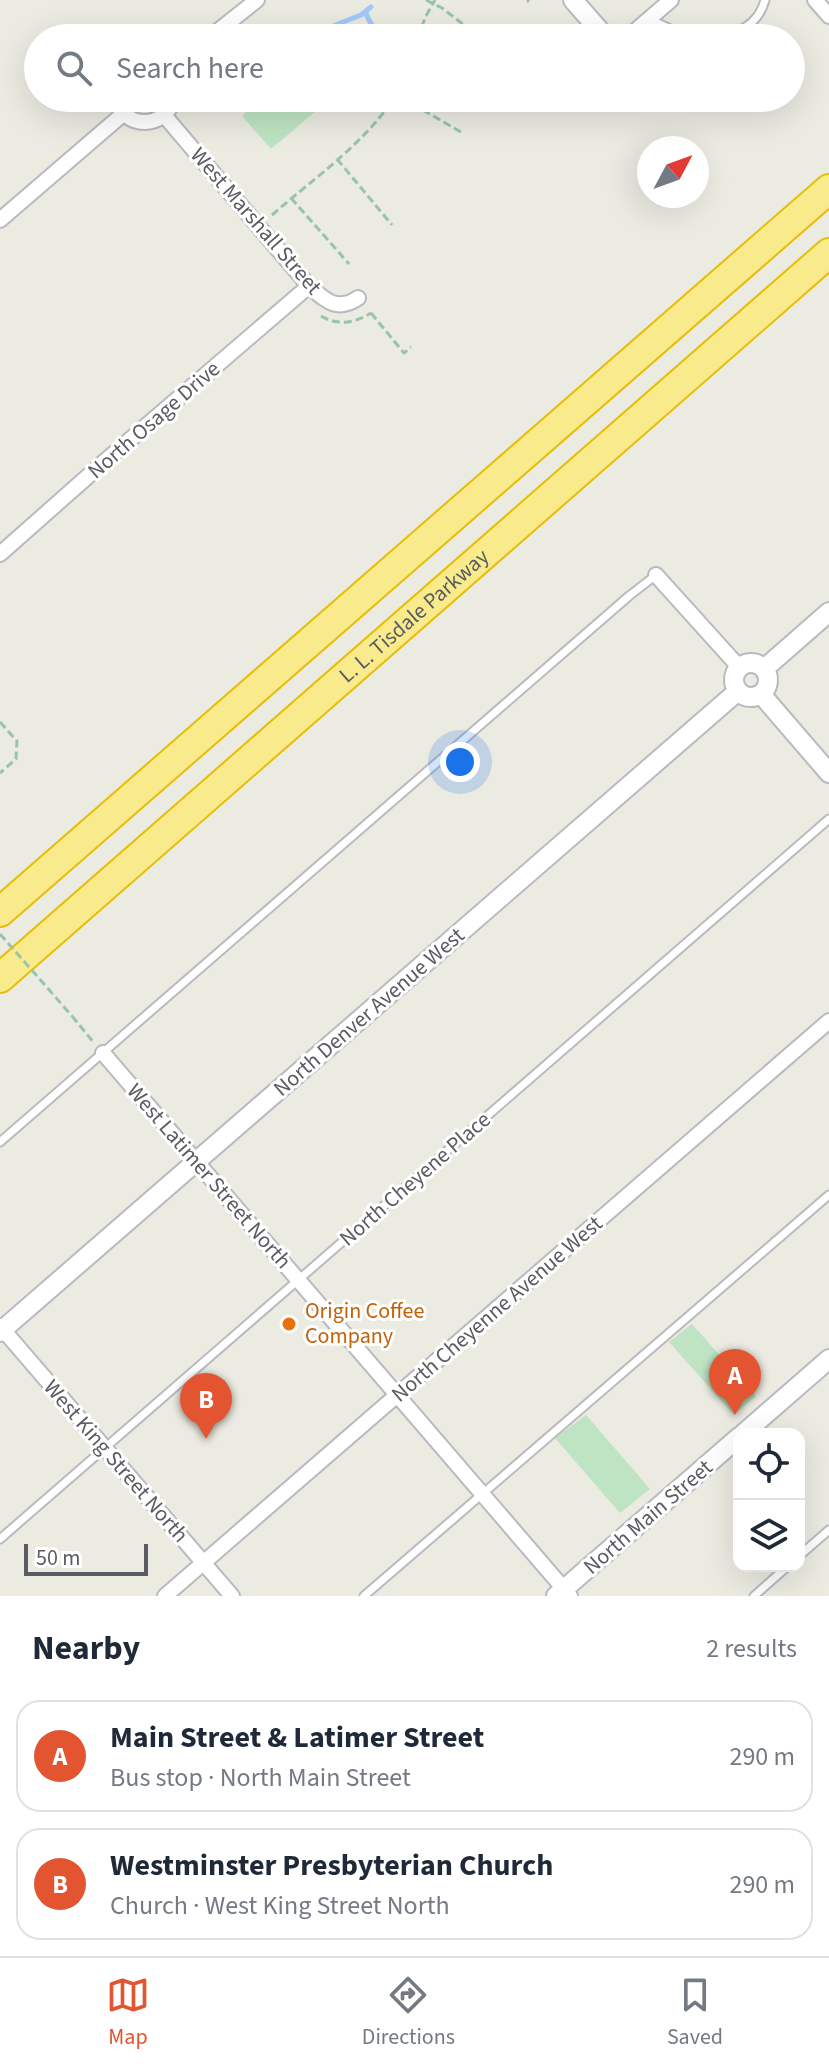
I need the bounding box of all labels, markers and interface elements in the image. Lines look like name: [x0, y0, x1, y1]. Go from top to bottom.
search box: [24, 24, 805, 112]
icon: search: [52, 46, 96, 90]
text: Search here: [116, 47, 264, 90]
north arrow: [637, 136, 709, 208]
street label: West Marshall Street: [183, 140, 330, 302]
street label: North Osage Drive: [81, 353, 227, 487]
street label: L. L. Tisdale Parkway: [332, 541, 497, 691]
your location: [440, 742, 480, 782]
street label: North Denver Avenue West: [266, 920, 472, 1104]
street label: West Latimer Street North: [119, 1076, 299, 1276]
street label: North Cheyene Place: [332, 1104, 498, 1254]
street label: North Cheyenne Avenue West: [385, 1208, 610, 1410]
place label: Origin Coffee Company: [305, 1295, 424, 1352]
marker: Origin Coffee Company: [280, 1315, 298, 1333]
pin: A: [709, 1349, 761, 1415]
street label: West King Street North: [36, 1372, 196, 1550]
pin: B: [180, 1373, 232, 1439]
map controls: [733, 1428, 805, 1572]
button: locate: [733, 1428, 805, 1500]
street label: North Main Street: [577, 1452, 720, 1582]
button: layers: [733, 1500, 805, 1572]
scale bar: [24, 1540, 148, 1576]
text: 50 m: [36, 1542, 81, 1574]
text: Nearby: [32, 1624, 140, 1673]
text: 2 results: [706, 1630, 797, 1667]
text: Main Street & Latimer Street: [110, 1716, 484, 1759]
text: A: [53, 1738, 67, 1775]
text: 290 m: [729, 1738, 795, 1775]
text: Bus stop · North Main Street: [110, 1759, 411, 1796]
text: Westminster Presbyterian Church: [110, 1844, 553, 1887]
text: B: [52, 1866, 68, 1903]
text: 290 m: [729, 1866, 795, 1903]
text: Church · West King Street North: [110, 1887, 450, 1924]
tab: Map: [106, 1973, 150, 2053]
tab: Directions: [362, 1973, 455, 2053]
tab: Saved: [667, 1973, 723, 2053]

